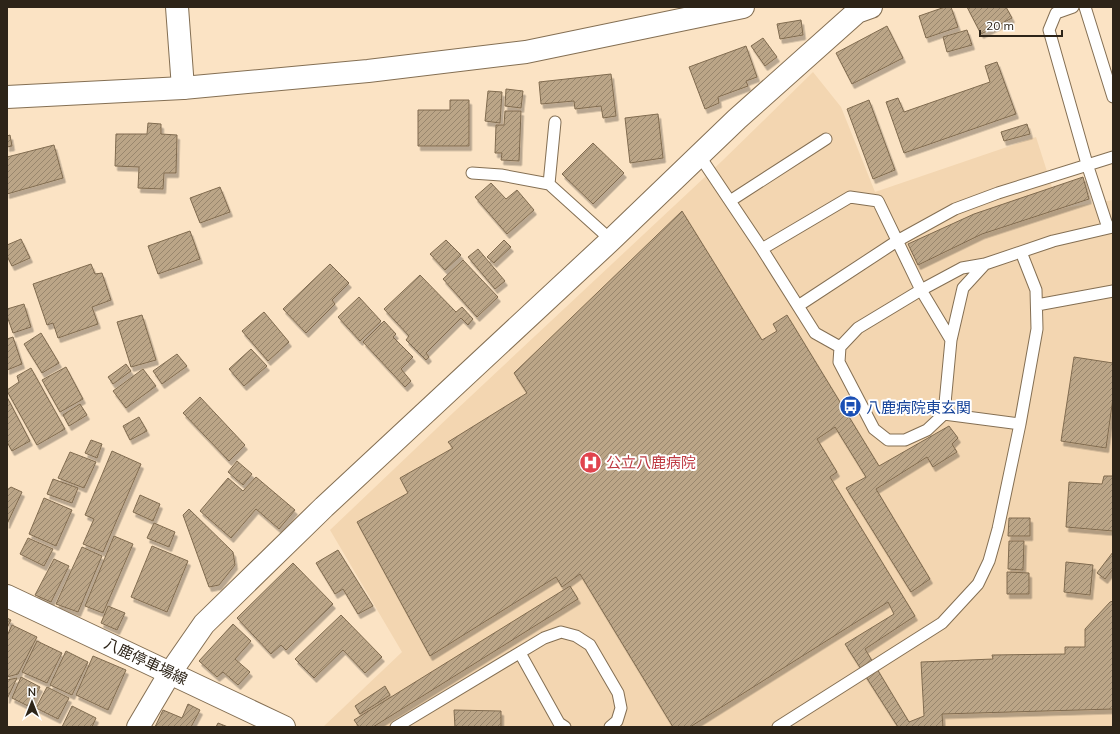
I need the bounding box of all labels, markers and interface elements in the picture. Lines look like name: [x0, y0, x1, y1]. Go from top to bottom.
scale bar: [980, 12, 1062, 38]
text: 20 m: [986, 18, 1014, 33]
bus stop icon: 八鹿病院東玄関: [838, 394, 864, 420]
place label: 八鹿病院東玄関: [866, 398, 971, 417]
hospital icon: 公立八鹿病院: [578, 449, 604, 475]
place label: 公立八鹿病院: [606, 453, 696, 472]
street label: 八鹿停車場線: [101, 633, 191, 689]
north arrow: [12, 682, 52, 722]
text: N: [28, 685, 36, 699]

